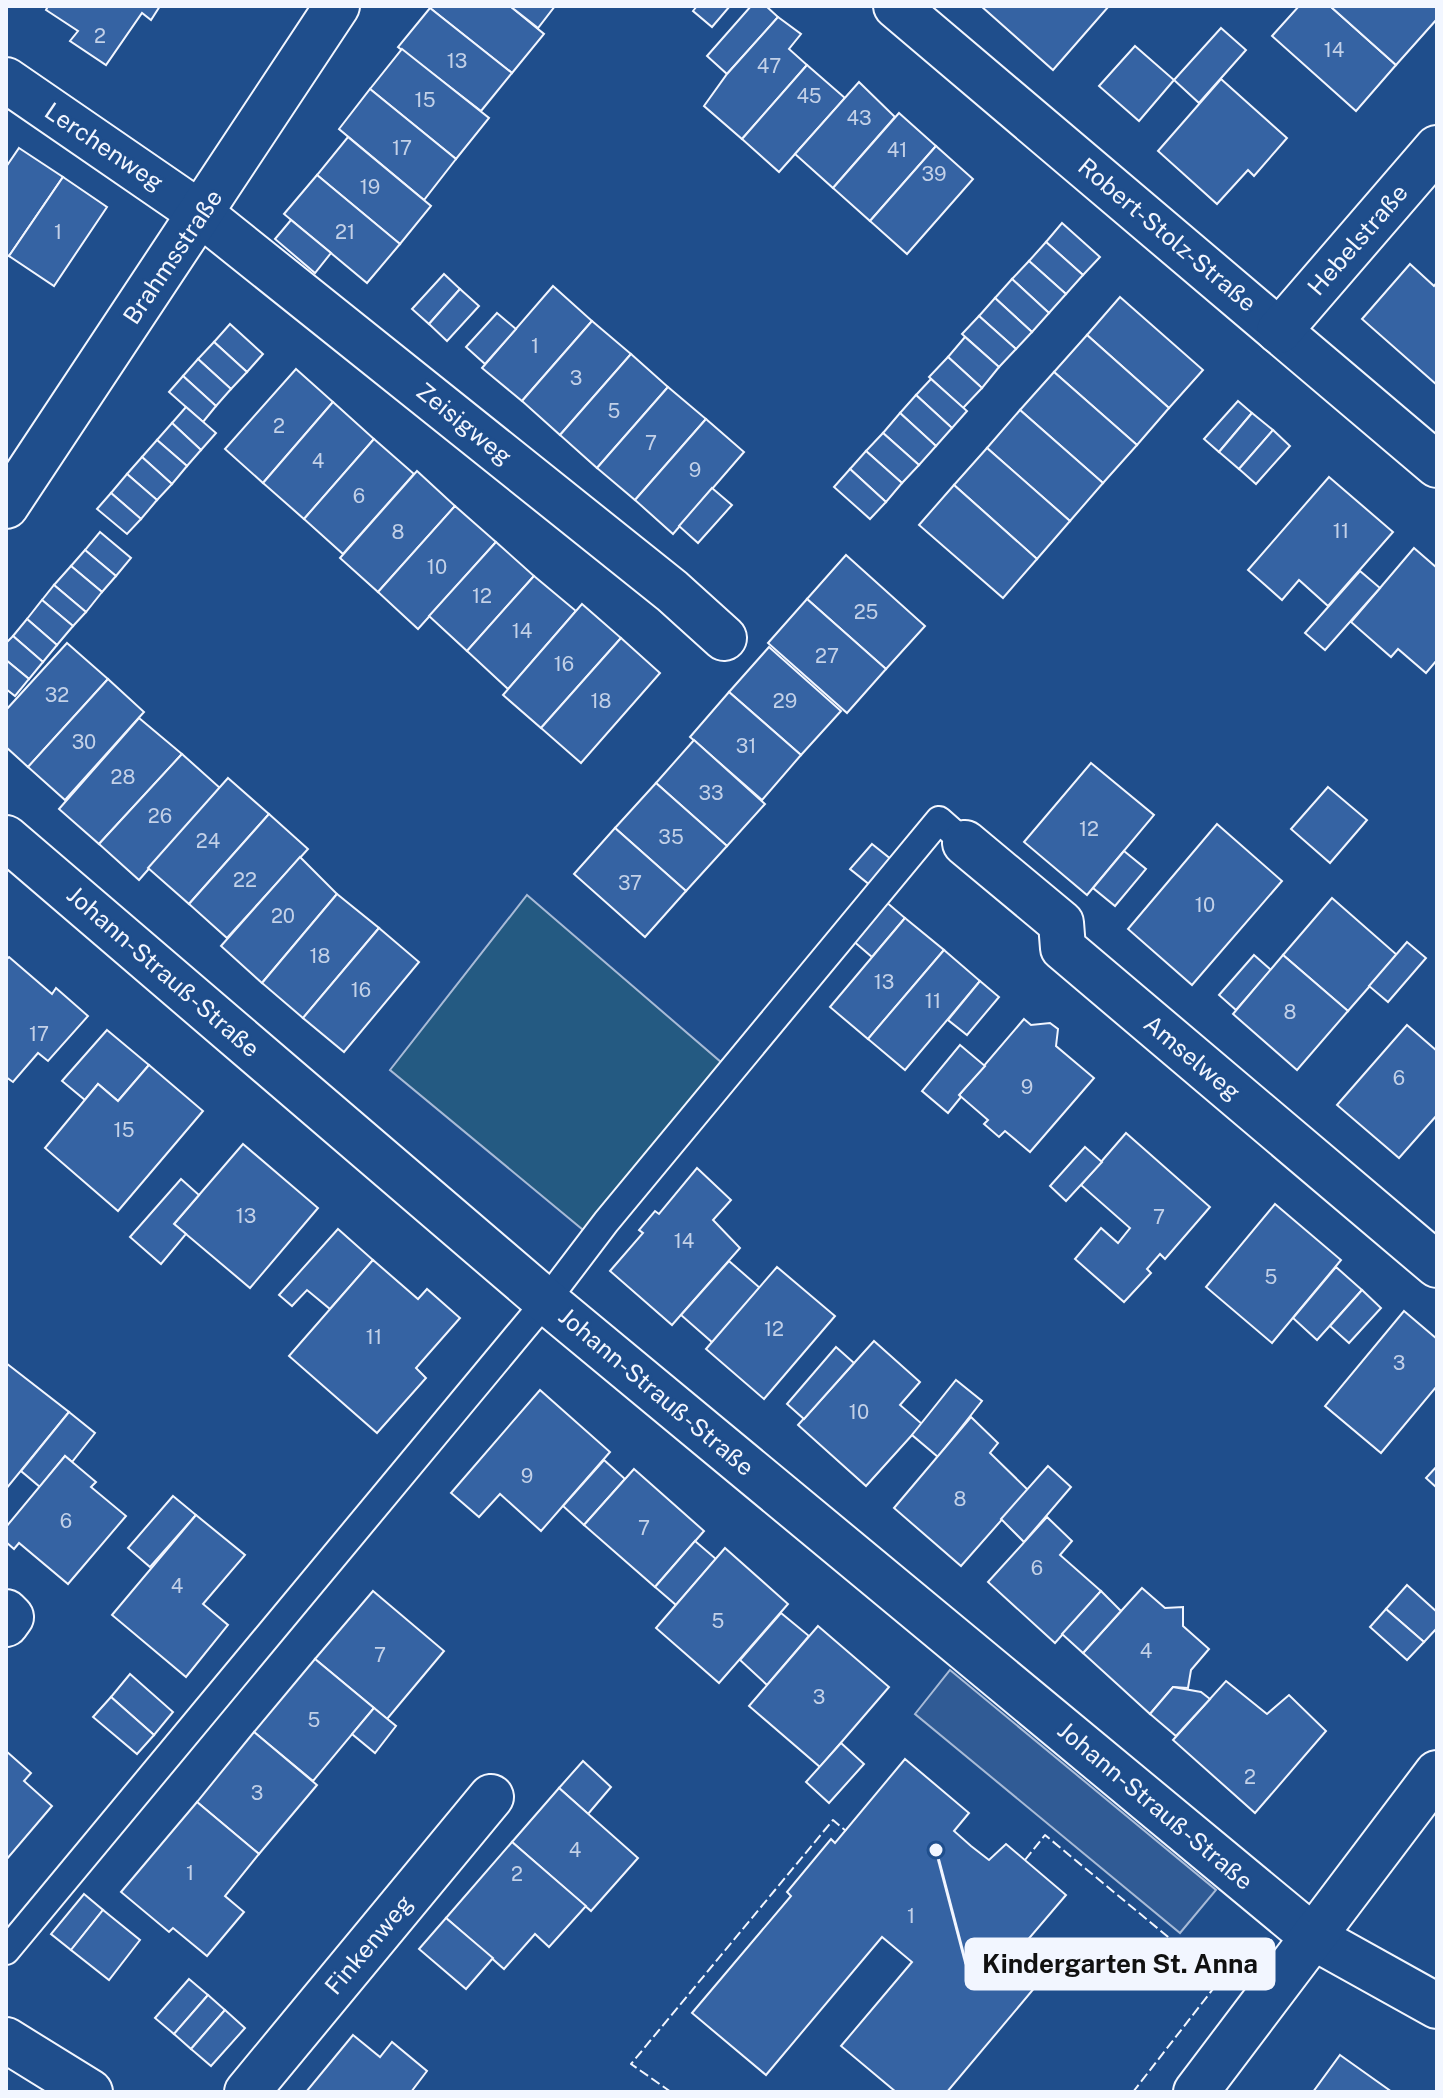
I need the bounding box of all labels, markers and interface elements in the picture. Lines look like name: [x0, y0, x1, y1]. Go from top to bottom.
house number: 2: [94, 24, 106, 48]
house number: 14: [1324, 38, 1344, 62]
house number: 13: [447, 49, 467, 73]
house number: 47: [757, 54, 781, 78]
house number: 45: [796, 84, 822, 108]
house number: 15: [415, 88, 435, 112]
street label: Lerchenweg: [40, 96, 169, 196]
house number: 43: [846, 106, 872, 130]
house number: 17: [392, 136, 412, 160]
house number: 41: [887, 138, 907, 162]
street label: Robert-Stolz-Straße: [1073, 152, 1262, 317]
house number: 39: [922, 162, 946, 186]
house number: 19: [360, 175, 380, 199]
street label: Hebelstraße: [1301, 178, 1413, 301]
street label: Brahmsstraße: [117, 184, 227, 329]
house number: 1: [54, 220, 62, 244]
house number: 21: [335, 220, 355, 244]
house number: 1: [531, 334, 539, 358]
house number: 3: [570, 366, 582, 390]
street label: Zeisigweg: [411, 376, 518, 470]
house number: 5: [608, 399, 620, 423]
house number: 2: [273, 414, 285, 438]
house number: 7: [645, 431, 657, 455]
house number: 4: [312, 449, 324, 473]
house number: 9: [689, 458, 701, 482]
house number: 6: [353, 484, 365, 508]
house number: 11: [1333, 519, 1349, 543]
house number: 8: [392, 520, 404, 544]
house number: 10: [427, 555, 447, 579]
house number: 12: [472, 584, 492, 608]
house number: 25: [854, 600, 878, 624]
house number: 14: [512, 619, 532, 643]
house number: 27: [815, 644, 839, 668]
house number: 16: [554, 652, 574, 676]
house number: 32: [45, 683, 69, 707]
house number: 18: [590, 689, 612, 713]
house number: 29: [773, 689, 797, 713]
house number: 30: [72, 730, 96, 754]
house number: 31: [736, 734, 756, 758]
house number: 28: [111, 765, 135, 789]
house number: 33: [698, 781, 724, 805]
house number: 26: [148, 804, 172, 828]
house number: 12: [1079, 817, 1099, 841]
house number: 35: [658, 825, 684, 849]
house number: 24: [196, 829, 220, 853]
house number: 22: [233, 868, 257, 892]
house number: 37: [618, 871, 642, 895]
street label: Johann-Strauß-Straße: [62, 880, 266, 1062]
house number: 10: [1195, 893, 1215, 917]
house number: 20: [271, 904, 295, 928]
house number: 18: [309, 944, 331, 968]
house number: 13: [874, 970, 894, 994]
house number: 16: [351, 978, 371, 1002]
house number: 11: [925, 989, 941, 1013]
house number: 8: [1284, 1000, 1296, 1024]
street label: Amselweg: [1139, 1009, 1247, 1106]
house number: 17: [29, 1022, 49, 1046]
house number: 6: [1393, 1066, 1405, 1090]
house number: 9: [1021, 1075, 1033, 1099]
house number: 15: [114, 1118, 134, 1142]
house number: 13: [236, 1204, 256, 1228]
house number: 7: [1153, 1205, 1165, 1229]
house number: 14: [674, 1229, 694, 1253]
house number: 5: [1265, 1265, 1277, 1289]
street label: Johann-Strauß-Straße: [553, 1301, 760, 1481]
house number: 12: [764, 1317, 784, 1341]
house number: 11: [366, 1325, 382, 1349]
house number: 3: [1393, 1351, 1405, 1375]
house number: 10: [849, 1400, 869, 1424]
house number: 9: [521, 1464, 533, 1488]
house number: 8: [954, 1487, 966, 1511]
house number: 6: [60, 1509, 72, 1533]
house number: 7: [638, 1516, 650, 1540]
house number: 6: [1031, 1556, 1043, 1580]
house number: 4: [171, 1574, 183, 1598]
house number: 5: [712, 1609, 724, 1633]
house number: 4: [1140, 1639, 1152, 1663]
house number: 7: [374, 1643, 386, 1667]
house number: 3: [813, 1685, 825, 1709]
house number: 5: [308, 1708, 320, 1732]
street label: Johann-Strauß-Straße: [1052, 1715, 1259, 1895]
house number: 2: [1244, 1765, 1256, 1789]
house number: 3: [251, 1781, 263, 1805]
house number: 4: [569, 1838, 581, 1862]
house number: 1: [186, 1861, 194, 1885]
house number: 2: [511, 1862, 523, 1886]
street label: Finkenweg: [319, 1889, 418, 2000]
house number: 1: [907, 1904, 915, 1928]
callout: Kindergarten St. Anna: [966, 1939, 1274, 1989]
text: Kindergarten St. Anna: [982, 1948, 1258, 1979]

